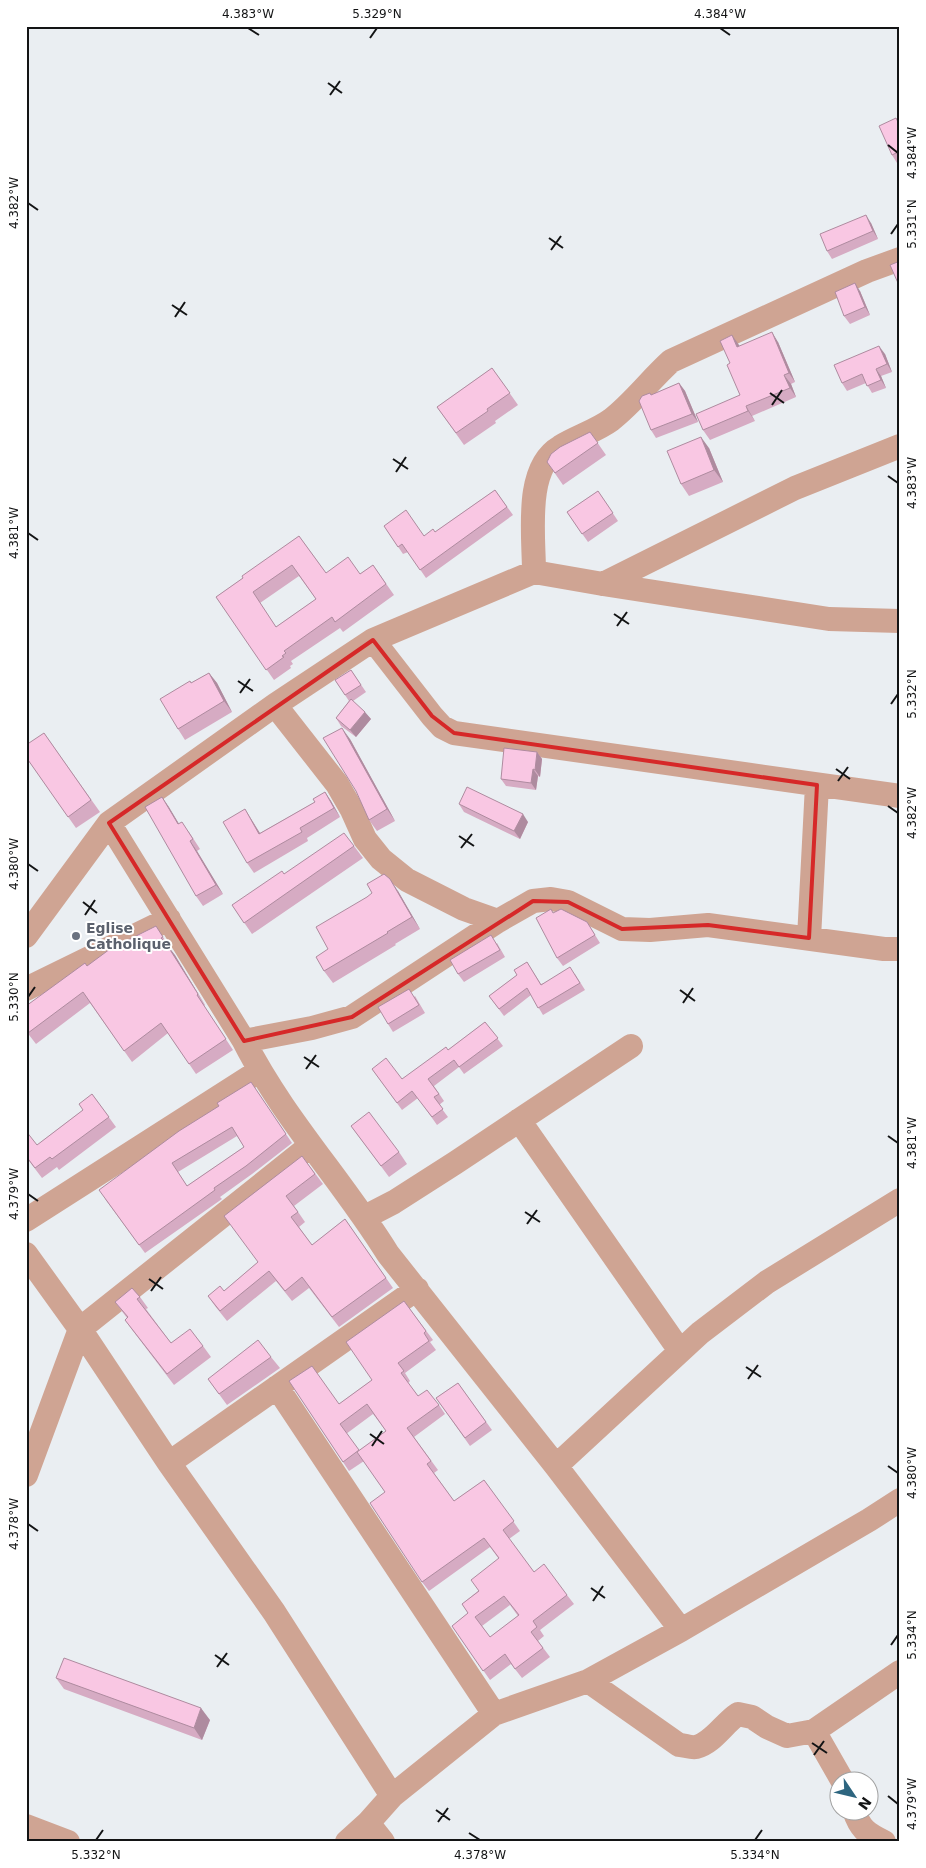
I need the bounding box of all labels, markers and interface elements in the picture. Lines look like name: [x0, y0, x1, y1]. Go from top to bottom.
text: 4.383°W: [222, 7, 274, 21]
text: 5.329°N: [352, 7, 402, 21]
text: 4.384°W: [694, 7, 746, 21]
text: 4.384°W: [905, 127, 919, 179]
text: 4.382°W: [7, 177, 21, 229]
text: 5.331°N: [905, 199, 919, 249]
text: 4.383°W: [905, 457, 919, 509]
text: 4.381°W: [7, 507, 21, 559]
text: 5.332°N: [905, 669, 919, 719]
text: 4.382°W: [905, 787, 919, 839]
text: 4.380°W: [7, 838, 21, 890]
place label: Eglise Catholique: [86, 920, 171, 952]
marker: Eglise Catholique: [70, 930, 82, 942]
text: 5.330°N: [7, 972, 21, 1022]
text: 4.381°W: [905, 1117, 919, 1169]
text: 4.379°W: [7, 1168, 21, 1220]
text: 4.380°W: [905, 1447, 919, 1499]
text: 4.378°W: [7, 1498, 21, 1550]
text: 5.334°N: [905, 1610, 919, 1660]
north arrow: [828, 1770, 878, 1820]
text: 4.379°W: [905, 1778, 919, 1830]
text: N: [855, 1794, 875, 1813]
text: 5.332°N: [71, 1848, 121, 1862]
text: 4.378°W: [454, 1848, 506, 1862]
text: 5.334°N: [730, 1848, 780, 1862]

